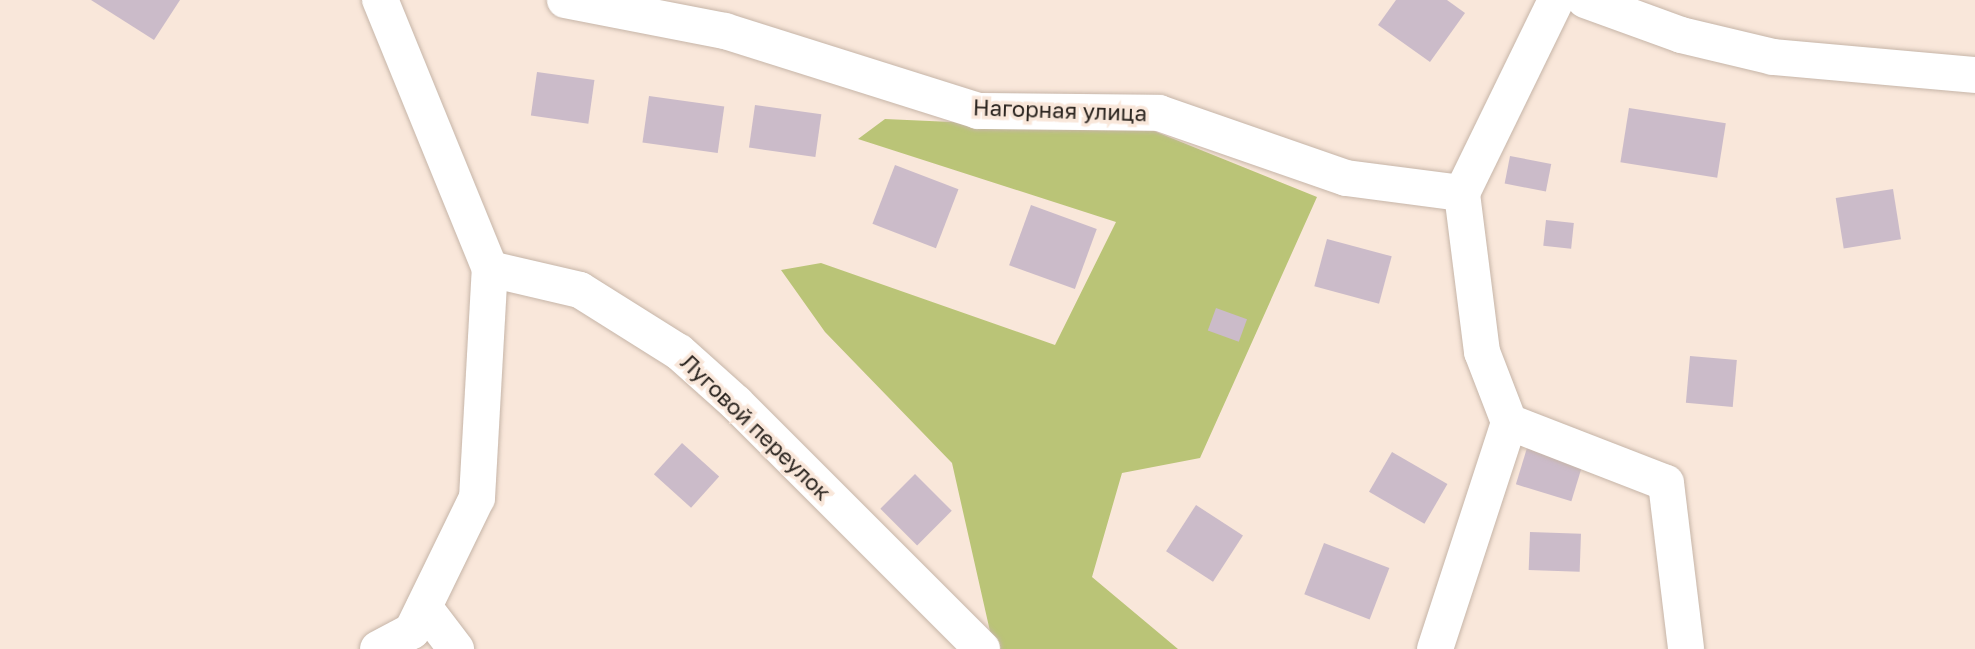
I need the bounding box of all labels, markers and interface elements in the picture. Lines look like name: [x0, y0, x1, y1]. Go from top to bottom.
street label: Нагорная улица: [973, 94, 1147, 126]
street label: Луговой переулок: [676, 349, 836, 505]

